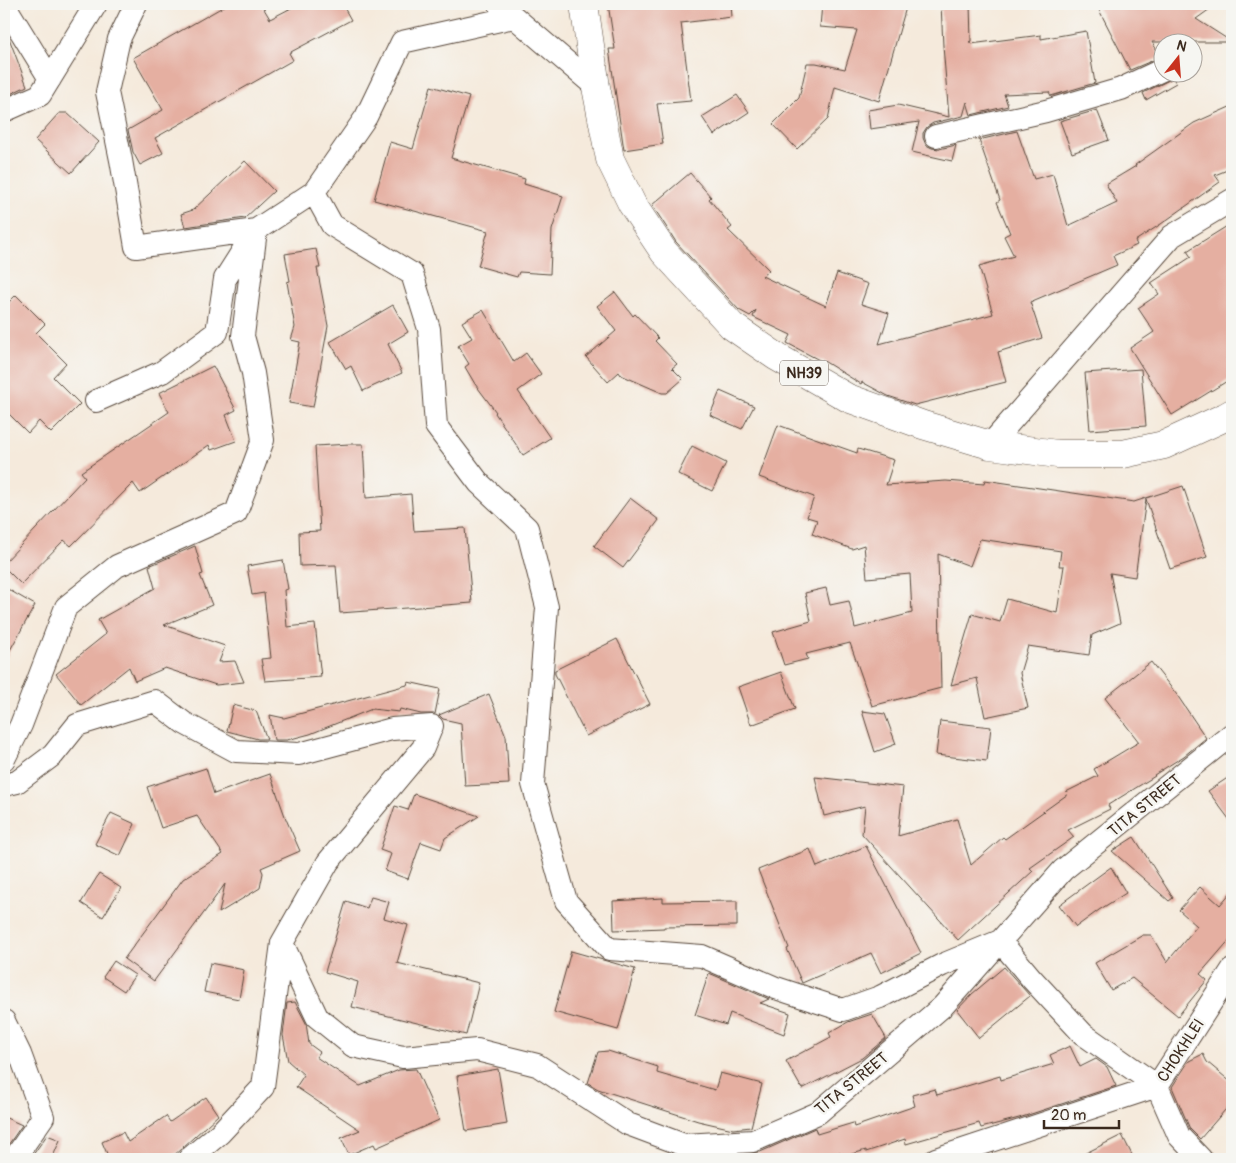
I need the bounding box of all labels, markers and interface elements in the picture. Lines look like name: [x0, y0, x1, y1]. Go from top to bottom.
north arrow: [1154, 32, 1204, 82]
text: N: [1175, 37, 1189, 56]
road number: NH39: [780, 360, 828, 386]
street label: TITA STREET: [1104, 770, 1185, 841]
street label: CHOKHLEI: [1153, 1015, 1209, 1086]
street label: TITA STREET: [811, 1048, 892, 1119]
scale bar: [1044, 1098, 1118, 1130]
text: 20 m: [1051, 1106, 1086, 1125]

